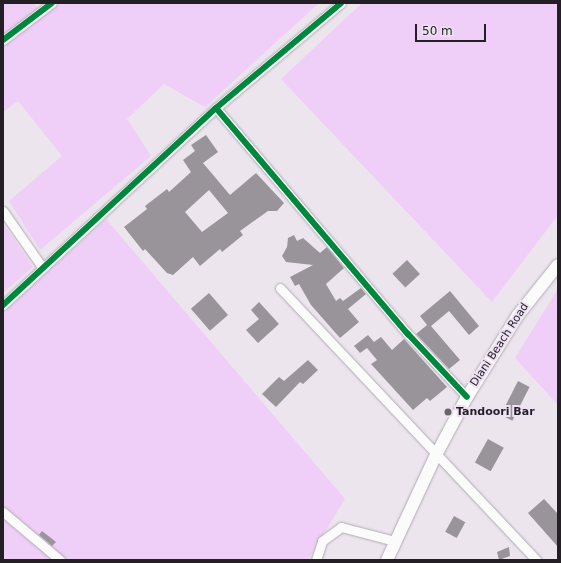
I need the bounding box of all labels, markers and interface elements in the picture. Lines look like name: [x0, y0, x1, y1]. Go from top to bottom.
scale bar: [417, 16, 488, 42]
text: 50 m: [422, 24, 453, 38]
street label: Diani Beach Road: [468, 301, 532, 389]
place label: Tandoori Bar: [456, 405, 535, 419]
marker: Tandoori Bar: [443, 407, 453, 417]

